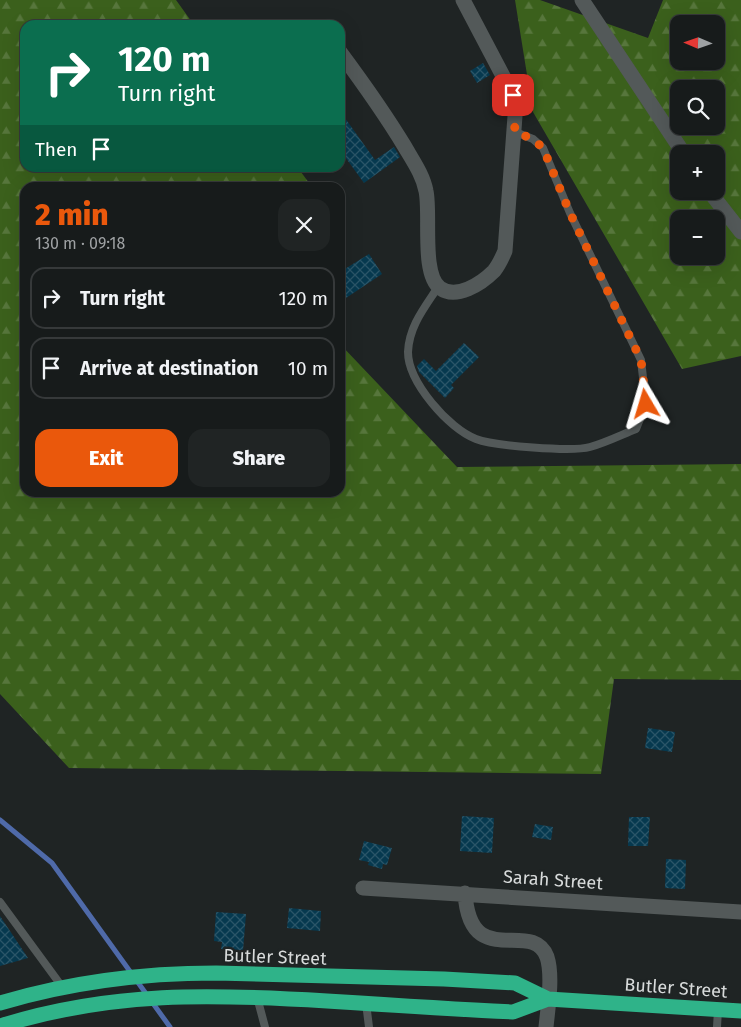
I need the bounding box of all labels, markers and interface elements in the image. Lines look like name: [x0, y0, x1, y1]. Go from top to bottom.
north arrow: [670, 15, 725, 70]
map controls: [670, 15, 725, 265]
text: 120 m: [118, 38, 211, 80]
icon: right: [35, 40, 100, 105]
pin: [492, 74, 534, 116]
text: Turn right: [118, 80, 215, 107]
button: search: [670, 80, 725, 135]
icon: arrive: [499, 81, 527, 109]
icon: arrive: [87, 135, 115, 163]
text: Then: [35, 138, 77, 161]
button: +: [670, 145, 725, 200]
text: 2 min: [35, 197, 108, 233]
button: close: [278, 199, 330, 251]
button: −: [670, 210, 725, 265]
text: 130 m · 09:18: [35, 234, 125, 253]
icon: right: [37, 284, 65, 312]
text: Turn right: [80, 287, 165, 310]
text: 120 m: [278, 287, 328, 310]
icon: arrive: [37, 354, 65, 382]
text: Arrive at destination: [80, 357, 259, 380]
text: 10 m: [288, 357, 328, 380]
position arrow: [619, 377, 671, 429]
button: Exit: [35, 429, 178, 487]
button: Share: [188, 429, 330, 487]
street label: Sarah Street: [502, 866, 604, 894]
street label: Butler Street: [223, 944, 327, 970]
street label: Butler Street: [624, 973, 729, 1003]

